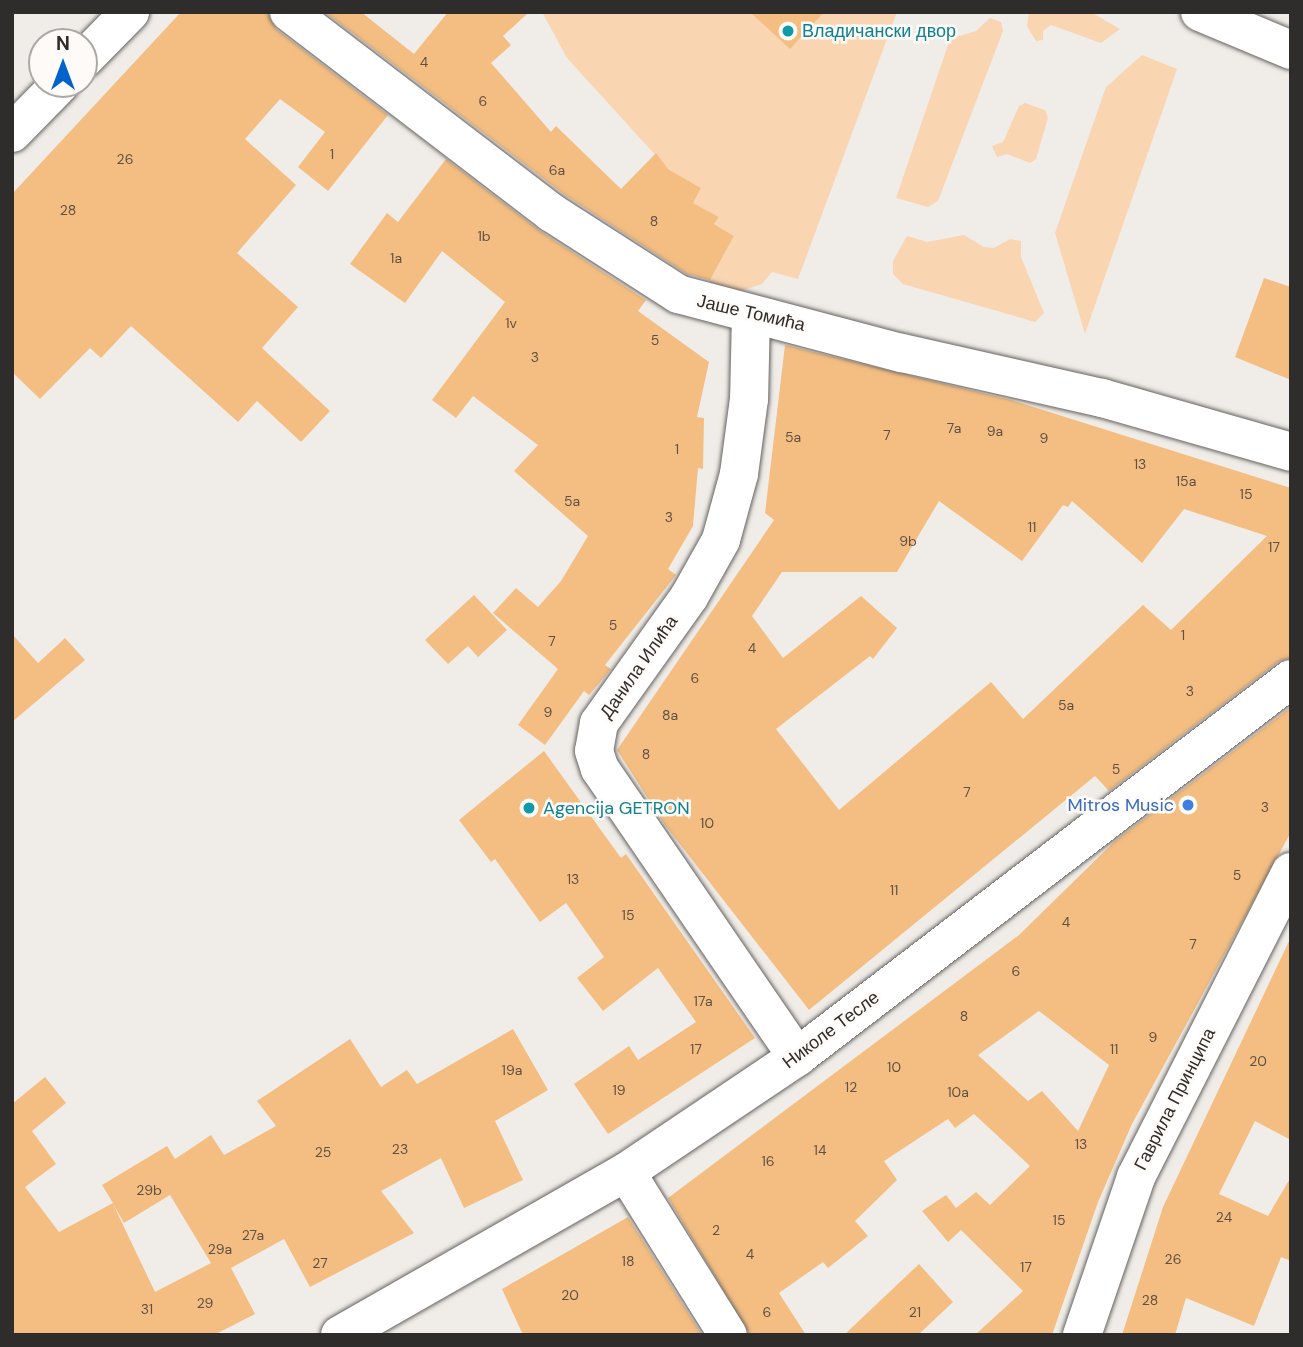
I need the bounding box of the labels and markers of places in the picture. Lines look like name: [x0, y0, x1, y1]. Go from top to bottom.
place label: Владичански двор: [802, 20, 956, 42]
marker: Владичански двор: [780, 23, 796, 39]
place label: Mitros Music: [1068, 794, 1174, 816]
place label: Agencija GETRON: [543, 797, 690, 819]
marker: Mitros Music: [1180, 797, 1196, 813]
marker: Agencija GETRON: [521, 800, 537, 816]

